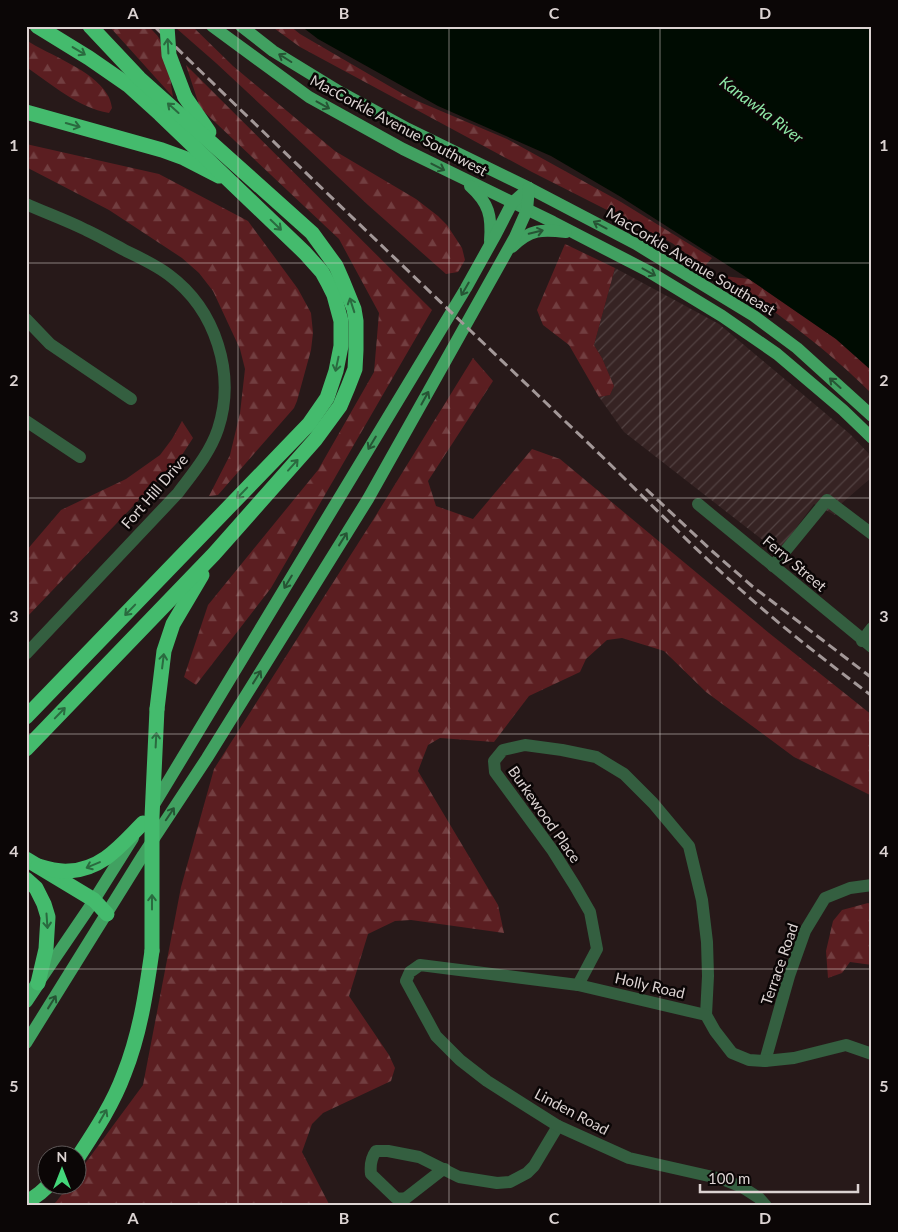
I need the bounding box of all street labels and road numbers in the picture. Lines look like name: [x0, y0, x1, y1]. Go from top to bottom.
street label: MacCorkle Avenue Southwest: [307, 71, 491, 180]
street label: MacCorkle Avenue Southeast: [603, 203, 779, 319]
street label: Fort Hill Drive: [117, 450, 191, 532]
street label: Ferry Street: [760, 531, 831, 595]
street label: Burkewood Place: [505, 762, 585, 866]
street label: Terrace Road: [757, 921, 801, 1007]
street label: Holly Road: [613, 968, 687, 1002]
street label: Linden Road: [532, 1084, 612, 1138]

